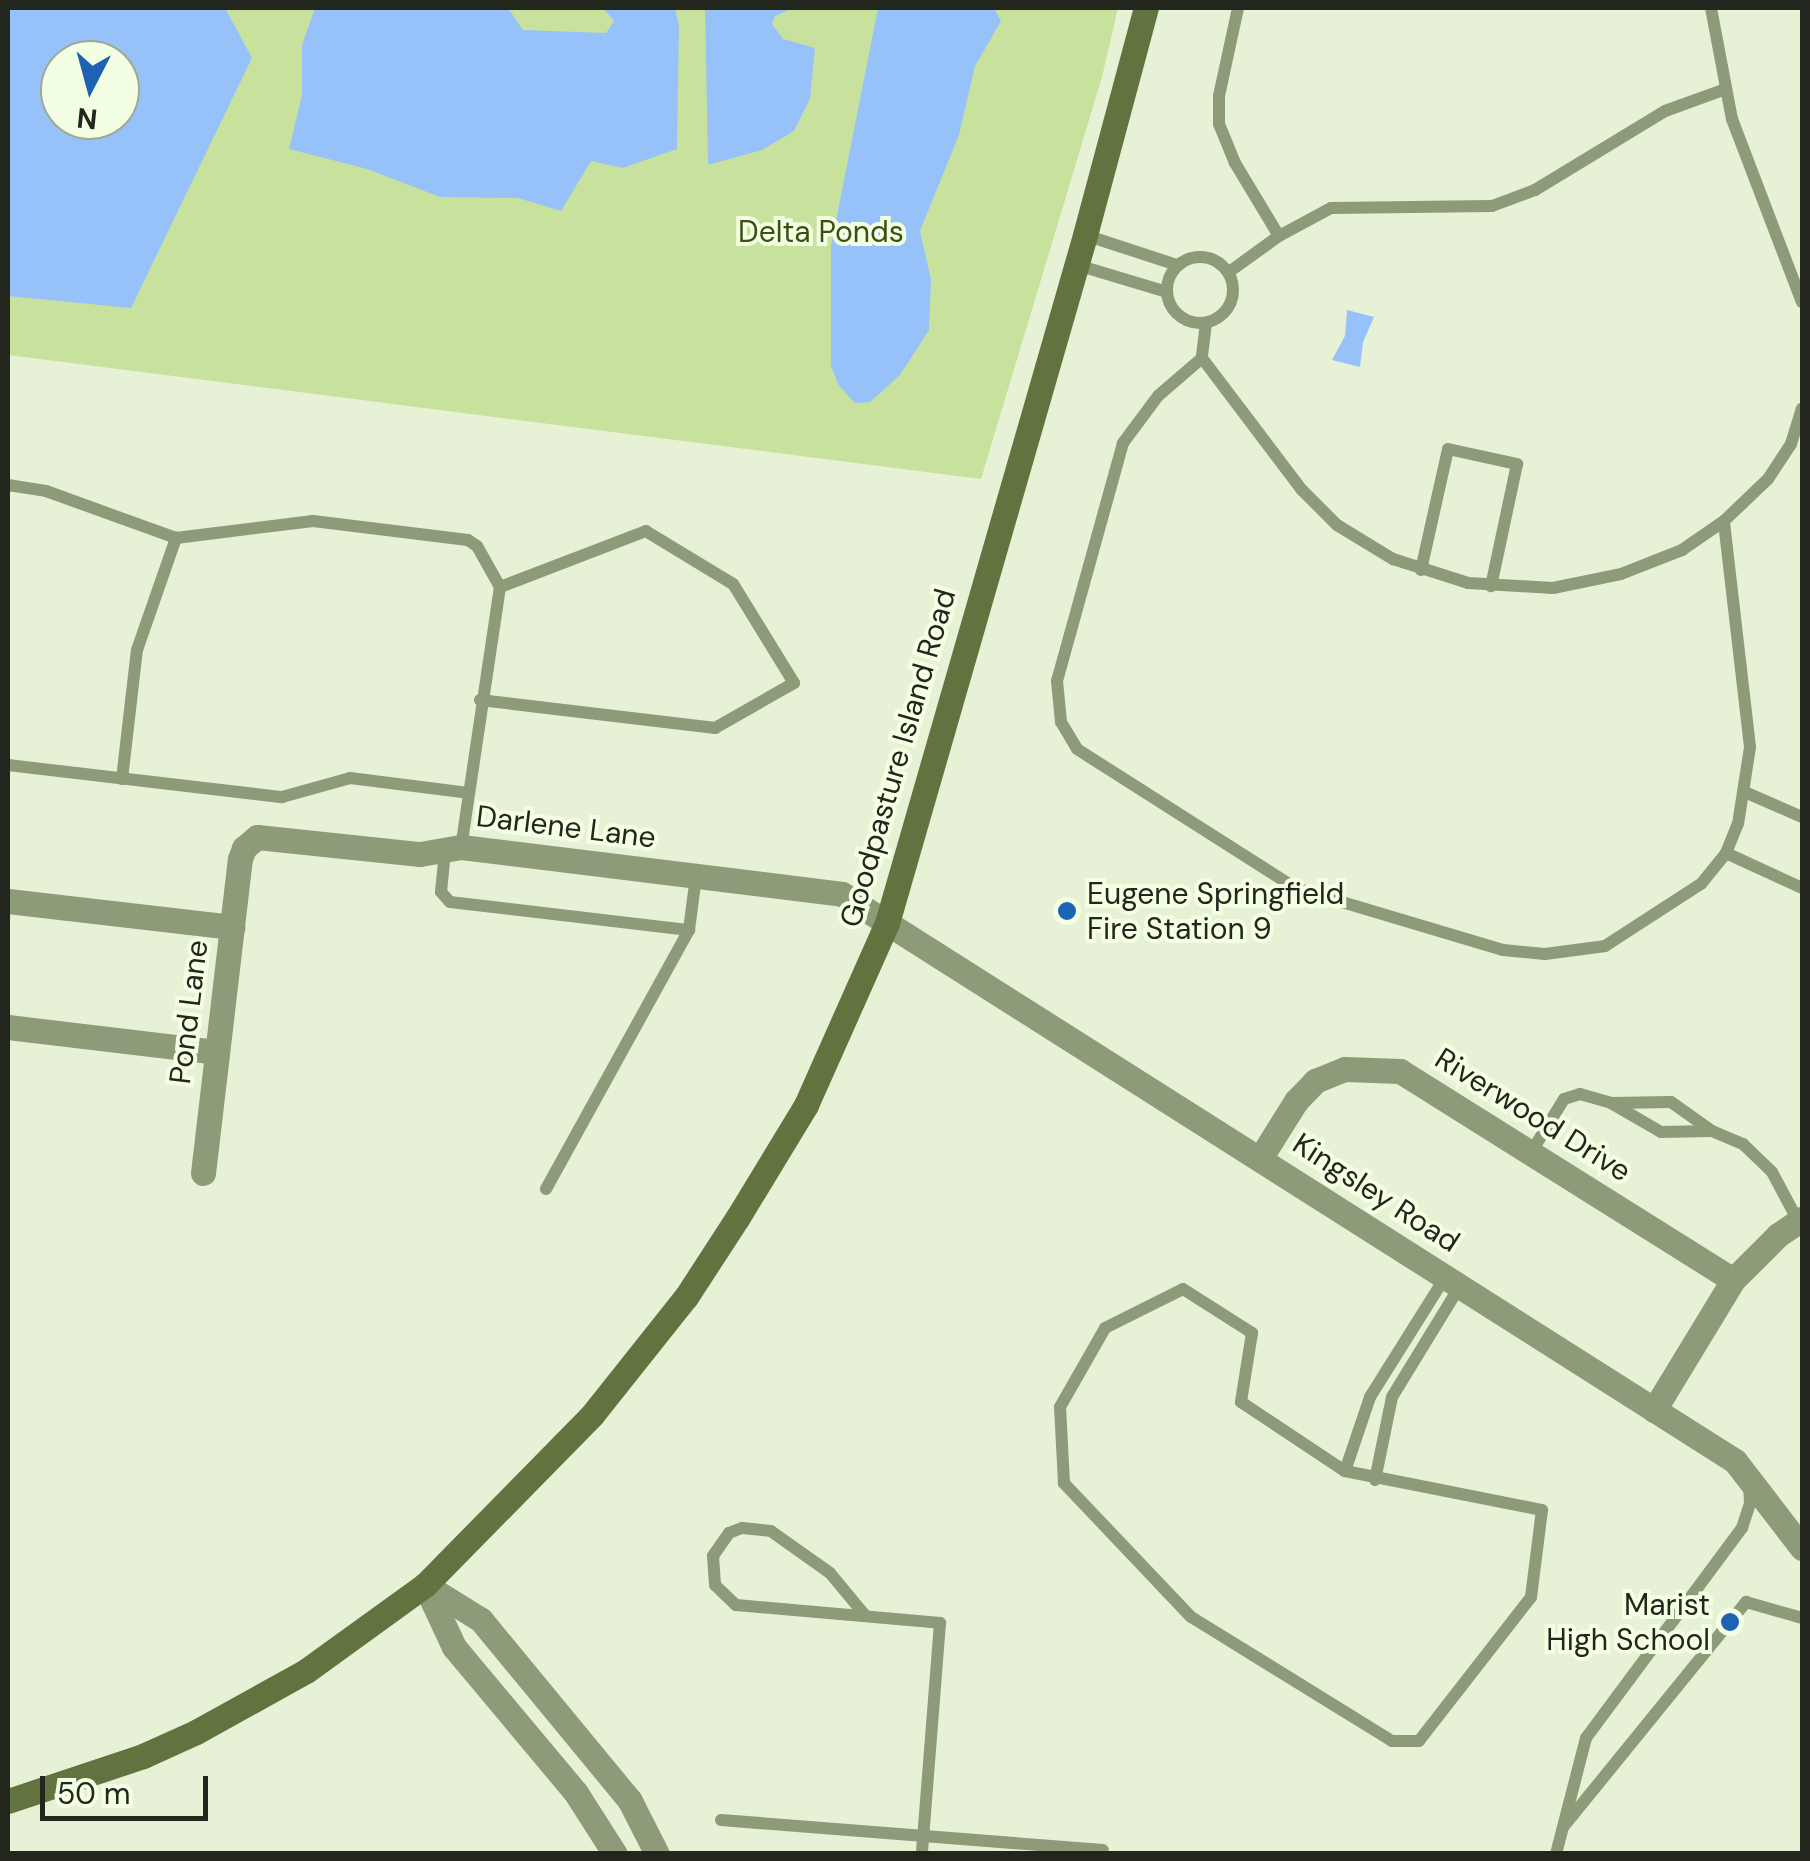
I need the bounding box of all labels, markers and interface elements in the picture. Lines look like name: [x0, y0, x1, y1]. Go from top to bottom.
north arrow: [40, 40, 140, 140]
text: N: [75, 99, 99, 138]
park label: Delta Ponds: [738, 214, 904, 250]
street label: Goodpasture Island Road: [832, 585, 964, 931]
street label: Darlene Lane: [474, 798, 658, 856]
place label: Eugene Springfield Fire Station 9: [1087, 876, 1344, 946]
marker: Eugene Springfield Fire Station 9: [1056, 900, 1078, 922]
street label: Pond Lane: [162, 938, 216, 1086]
street label: Riverwood Drive: [1429, 1040, 1637, 1190]
street label: Kingsley Road: [1286, 1126, 1466, 1260]
place label: Marist High School: [1546, 1587, 1710, 1658]
marker: Marist High School: [1719, 1611, 1741, 1633]
scale bar: [45, 1756, 212, 1818]
text: 50 m: [57, 1774, 131, 1813]

